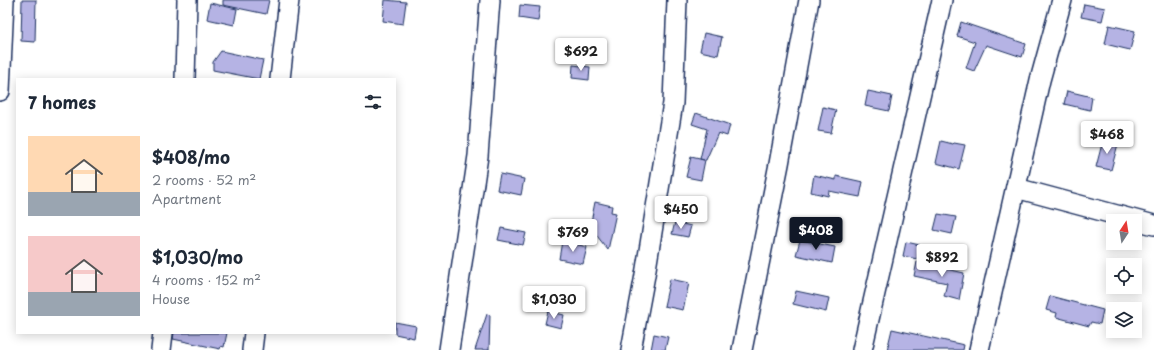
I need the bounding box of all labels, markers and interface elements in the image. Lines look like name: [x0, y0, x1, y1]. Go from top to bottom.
pin: $692: [557, 38, 605, 72]
text: $692: [564, 41, 598, 60]
text: 7 homes: [28, 89, 96, 115]
icon: filters: [362, 91, 384, 113]
pin: $468: [1083, 121, 1131, 155]
text: $468: [1090, 124, 1124, 143]
text: $408/mo: [152, 144, 230, 170]
icon: home: [60, 152, 108, 200]
text: 2 rooms · 52 m²: [152, 170, 256, 189]
text: Apartment: [152, 189, 221, 208]
pin: $450: [657, 196, 705, 230]
text: $450: [664, 199, 699, 218]
north arrow: [1106, 214, 1142, 250]
map controls: [1106, 214, 1142, 338]
pin: $408: [792, 217, 840, 251]
pin: $769: [549, 219, 597, 253]
text: $408: [799, 220, 833, 239]
text: $769: [557, 222, 589, 241]
text: $1,030/mo: [152, 244, 243, 270]
pin: $892: [918, 244, 966, 278]
text: $892: [926, 247, 958, 266]
icon: home: [60, 252, 108, 300]
button: locate: [1106, 258, 1142, 294]
text: 4 rooms · 152 m²: [152, 270, 261, 289]
pin: $1,030: [521, 286, 587, 320]
text: House: [152, 289, 190, 308]
text: $1,030: [531, 289, 577, 308]
button: layers: [1106, 302, 1142, 338]

